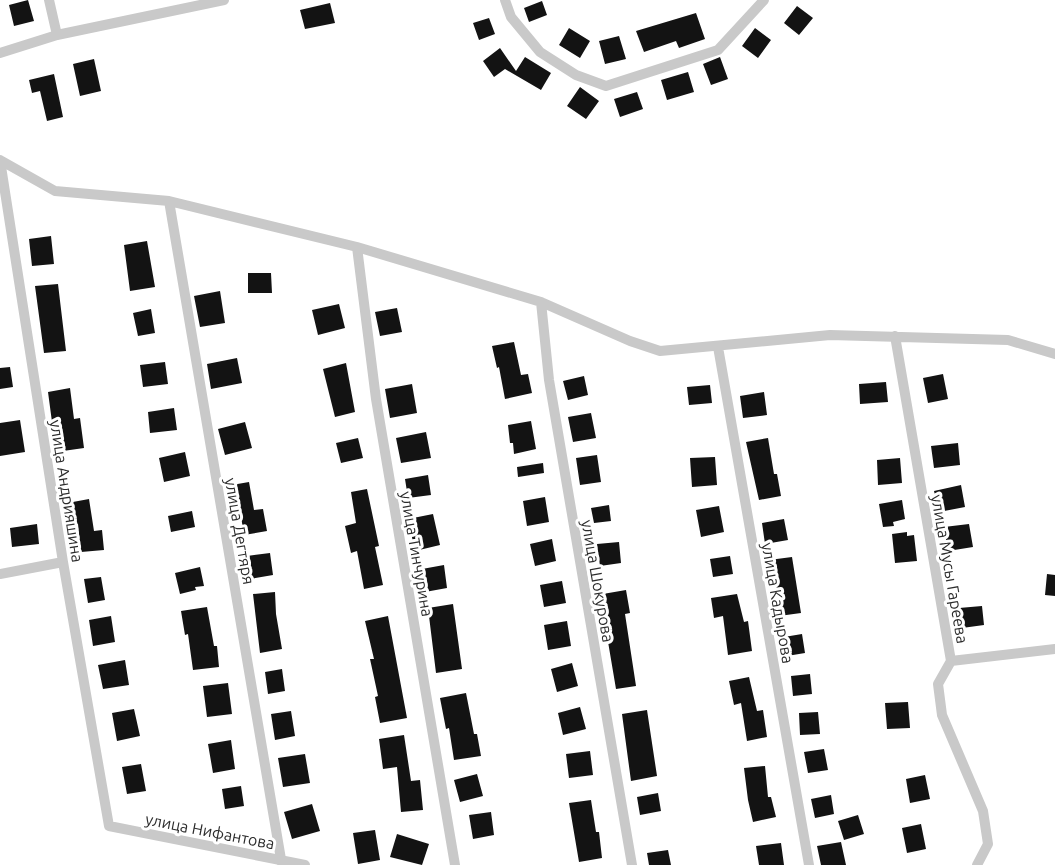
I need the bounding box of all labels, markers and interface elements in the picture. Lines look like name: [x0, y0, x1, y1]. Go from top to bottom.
street label: улица Андрияшина: [47, 418, 87, 564]
street label: улица Дегтяря: [222, 476, 258, 586]
street label: улица Тинчурина: [397, 490, 437, 618]
street label: улица Мусы Гареева: [928, 493, 972, 645]
street label: улица Шокурова: [578, 518, 618, 644]
street label: улица Кадырова: [759, 541, 797, 665]
street label: улица Нифантова: [144, 810, 276, 852]

